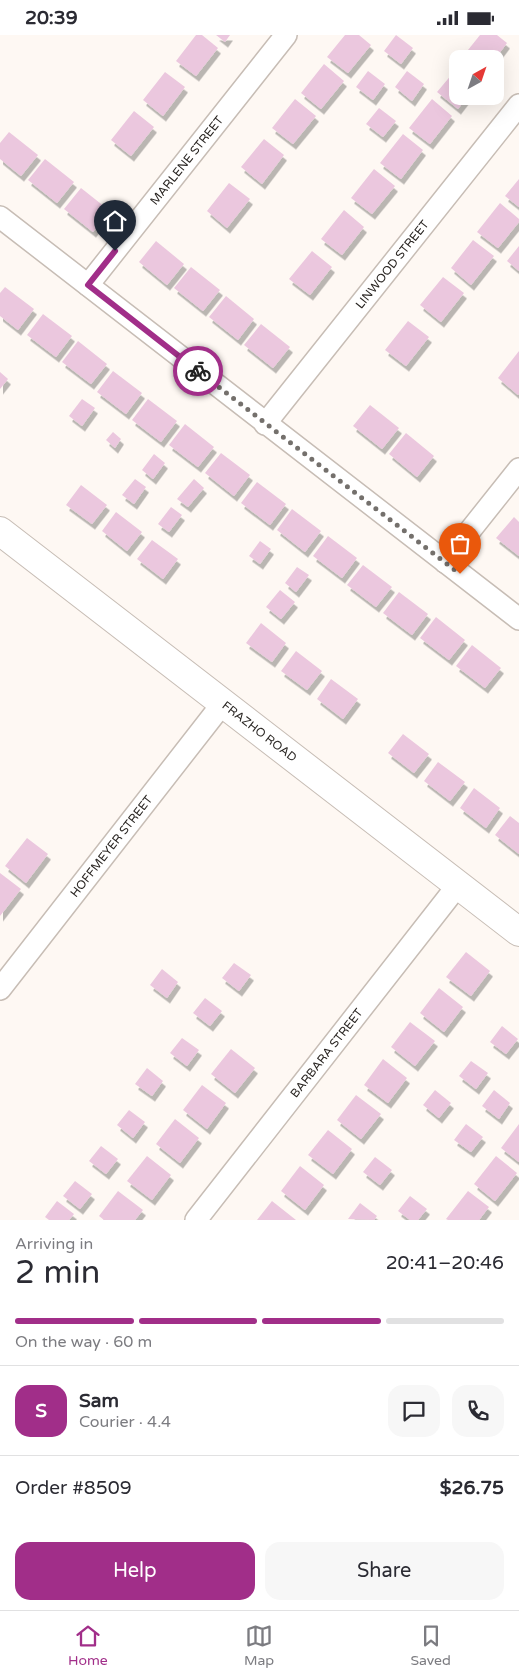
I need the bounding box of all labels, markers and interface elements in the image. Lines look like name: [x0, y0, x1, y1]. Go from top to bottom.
text: 20:39: [25, 7, 78, 29]
north arrow: [449, 50, 504, 105]
map controls: [449, 50, 504, 105]
street label: MARLENE STREET: [147, 113, 227, 208]
pin: [94, 200, 136, 251]
icon: home: [101, 207, 129, 235]
street label: LINWOOD STREET: [353, 217, 432, 311]
courier: [173, 346, 223, 396]
icon: bike: [184, 357, 212, 385]
pin: [439, 523, 481, 574]
icon: bag: [446, 530, 474, 558]
street label: FRAZHO ROAD: [219, 698, 300, 765]
street label: HOFFMEYER STREET: [67, 792, 156, 900]
street label: BARBARA STREET: [287, 1005, 366, 1100]
text: Arriving in: [15, 1234, 93, 1254]
text: 20:41–20:46: [386, 1252, 504, 1274]
text: 2 min: [15, 1254, 100, 1292]
text: On the way · 60 m: [15, 1332, 152, 1352]
button: chat: [388, 1385, 440, 1437]
button: phone: [452, 1385, 504, 1437]
text: Sam: [79, 1390, 119, 1412]
text: S: [35, 1400, 47, 1422]
text: Courier · 4.4: [79, 1412, 171, 1432]
text: Order #8509: [15, 1477, 132, 1499]
text: $26.75: [440, 1477, 504, 1499]
button: Help: [15, 1542, 255, 1600]
button: Share: [265, 1542, 504, 1600]
tab: Home: [68, 1622, 108, 1669]
tab: Map: [244, 1622, 274, 1669]
tab: Saved: [410, 1622, 451, 1669]

